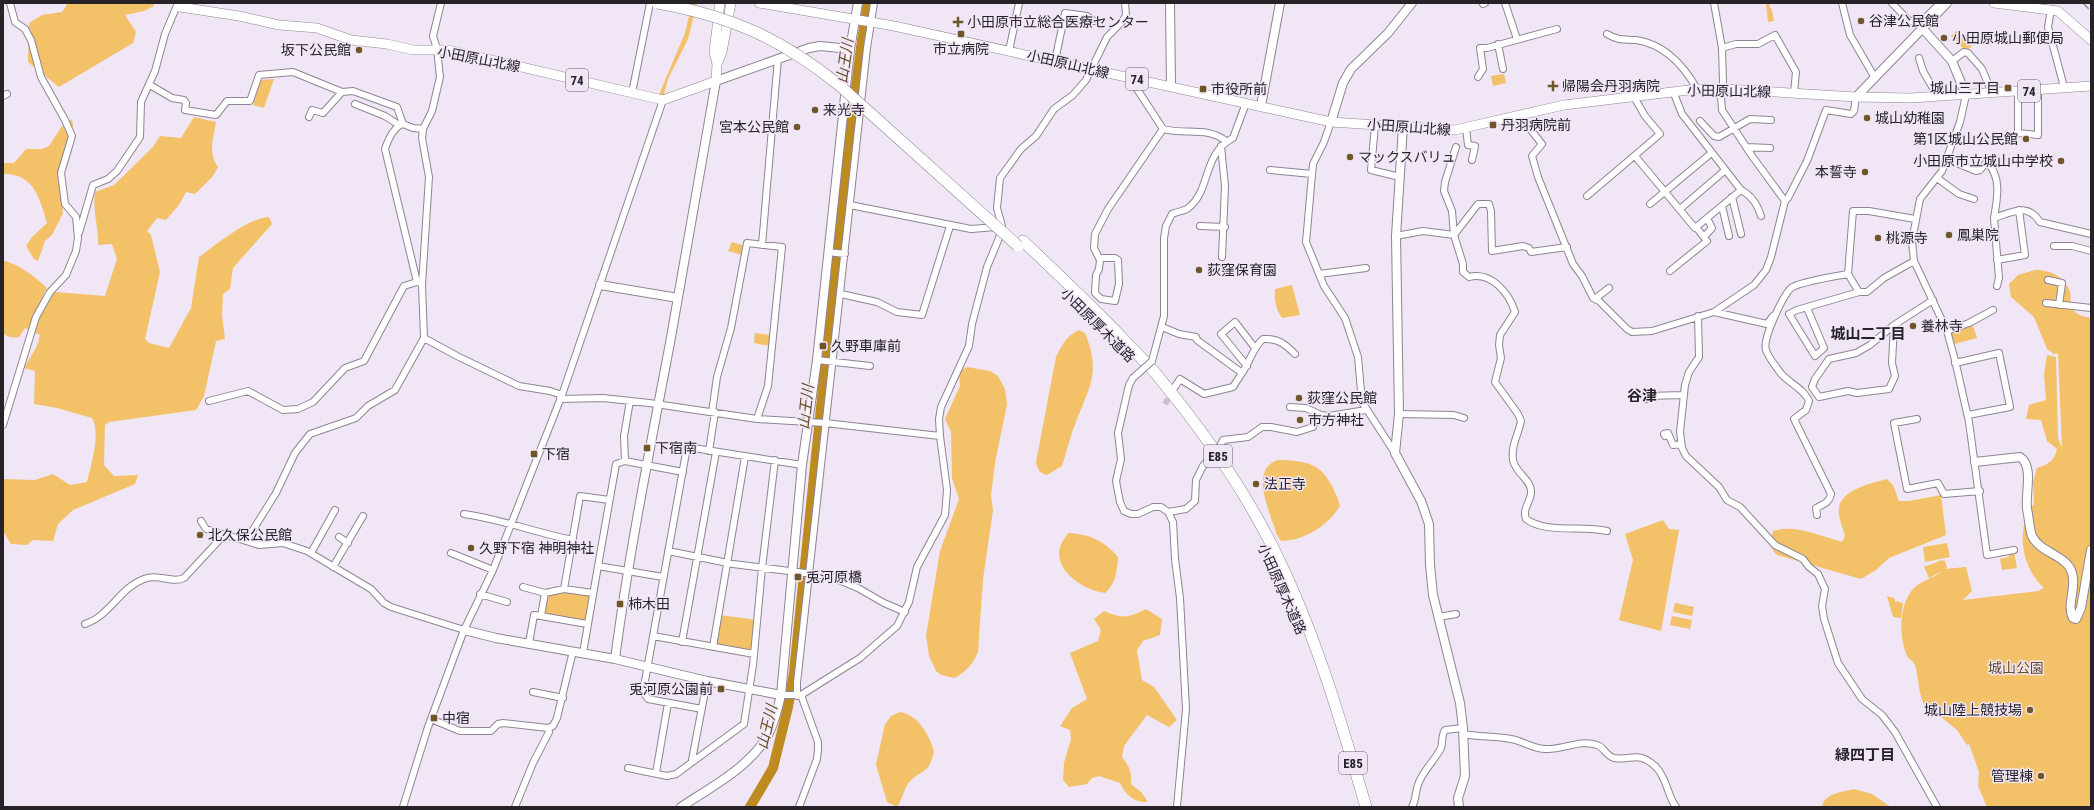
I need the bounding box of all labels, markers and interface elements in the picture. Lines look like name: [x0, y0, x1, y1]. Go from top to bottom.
place label: 谷津公民館: [1869, 13, 1939, 29]
place label: 小田原市立総合医療センター: [967, 14, 1149, 30]
marker: 小田原市立総合医療センター: [952, 16, 964, 28]
marker: 谷津公民館: [1856, 16, 1866, 26]
marker: 市立病院: [956, 29, 966, 39]
place label: 小田原城山郵便局: [1952, 30, 2064, 46]
marker: 小田原城山郵便局: [1939, 33, 1949, 43]
water label: 山王川: [833, 35, 857, 85]
place label: 市立病院: [933, 41, 989, 57]
place label: 坂下公民館: [281, 42, 351, 58]
street label: 小田原山北線: [436, 43, 522, 75]
marker: 坂下公民館: [354, 45, 364, 55]
street label: 小田原山北線: [1025, 47, 1111, 81]
road number: 74: [1126, 68, 1148, 90]
road number: 74: [566, 69, 588, 91]
place label: 帰陽会丹羽病院: [1562, 78, 1660, 94]
marker: 帰陽会丹羽病院: [1547, 80, 1559, 92]
place label: 城山三丁目: [1930, 80, 2000, 96]
road number: 74: [2018, 80, 2040, 102]
place label: 市役所前: [1211, 81, 1267, 97]
street label: 小田原山北線: [1687, 82, 1771, 100]
marker: 城山三丁目: [2003, 83, 2013, 93]
marker: 市役所前: [1198, 84, 1208, 94]
place label: 来光寺: [823, 102, 865, 118]
marker: 来光寺: [810, 105, 820, 115]
place label: 城山幼稚園: [1875, 110, 1945, 126]
marker: 城山幼稚園: [1862, 113, 1872, 123]
street label: 小田原山北線: [1367, 116, 1451, 138]
place label: 丹羽病院前: [1501, 117, 1571, 133]
place label: 宮本公民館: [719, 119, 789, 135]
marker: 丹羽病院前: [1488, 120, 1498, 130]
marker: 宮本公民館: [792, 122, 802, 132]
place label: 第1区城山公民館: [1913, 131, 2018, 147]
marker: 第1区城山公民館: [2021, 134, 2031, 144]
place label: マックスバリュ: [1358, 149, 1456, 165]
marker: マックスバリュ: [1345, 152, 1355, 162]
place label: 小田原市立城山中学校: [1913, 153, 2053, 169]
marker: 小田原市立城山中学校: [2056, 156, 2066, 166]
place label: 本誓寺: [1815, 164, 1857, 180]
marker: 本誓寺: [1860, 167, 1870, 177]
place label: 鳳巣院: [1957, 227, 1999, 243]
place label: 桃源寺: [1886, 230, 1928, 246]
marker: 鳳巣院: [1944, 230, 1954, 240]
marker: 桃源寺: [1873, 233, 1883, 243]
place label: 荻窪保育園: [1207, 262, 1277, 278]
marker: 荻窪保育園: [1194, 265, 1204, 275]
street label: 小田原厚木道路: [1058, 285, 1138, 365]
place label: 養林寺: [1921, 318, 1963, 334]
marker: 養林寺: [1908, 321, 1918, 331]
district label: 城山二丁目: [1830, 325, 1906, 343]
place label: 久野車庫前: [831, 338, 901, 354]
marker: 久野車庫前: [818, 341, 828, 351]
water label: 山王川: [795, 382, 818, 430]
district label: 谷津: [1627, 387, 1657, 405]
place label: 荻窪公民館: [1307, 390, 1377, 406]
marker: 荻窪公民館: [1294, 393, 1304, 403]
place label: 市方神社: [1308, 412, 1364, 428]
marker: 市方神社: [1295, 415, 1305, 425]
place label: 下宿南: [655, 440, 697, 456]
marker: 下宿南: [642, 443, 652, 453]
road number: E85: [1204, 445, 1232, 467]
place label: 下宿: [542, 446, 570, 462]
marker: 下宿: [529, 449, 539, 459]
place label: 法正寺: [1264, 476, 1306, 492]
marker: 法正寺: [1251, 479, 1261, 489]
place label: 北久保公民館: [208, 527, 292, 543]
marker: 北久保公民館: [195, 530, 205, 540]
place label: 久野下宿 神明神社: [479, 540, 594, 556]
street label: 小田原厚木道路: [1255, 541, 1309, 637]
marker: 久野下宿 神明神社: [466, 543, 476, 553]
place label: 兎河原橋: [806, 569, 862, 585]
marker: 兎河原橋: [793, 572, 803, 582]
place label: 柿木田: [628, 596, 670, 612]
marker: 柿木田: [615, 599, 625, 609]
park label: 城山公園: [1988, 660, 2044, 676]
place label: 兎河原公園前: [629, 681, 713, 697]
marker: 兎河原公園前: [716, 684, 726, 694]
water label: 山王川: [753, 701, 781, 751]
place label: 城山陸上競技場: [1924, 702, 2022, 718]
marker: 城山陸上競技場: [2025, 705, 2035, 715]
place label: 中宿: [442, 710, 470, 726]
marker: 中宿: [429, 713, 439, 723]
district label: 緑四丁目: [1835, 746, 1895, 764]
road number: E85: [1339, 752, 1367, 774]
place label: 管理棟: [1991, 768, 2033, 784]
marker: 管理棟: [2036, 771, 2046, 781]

